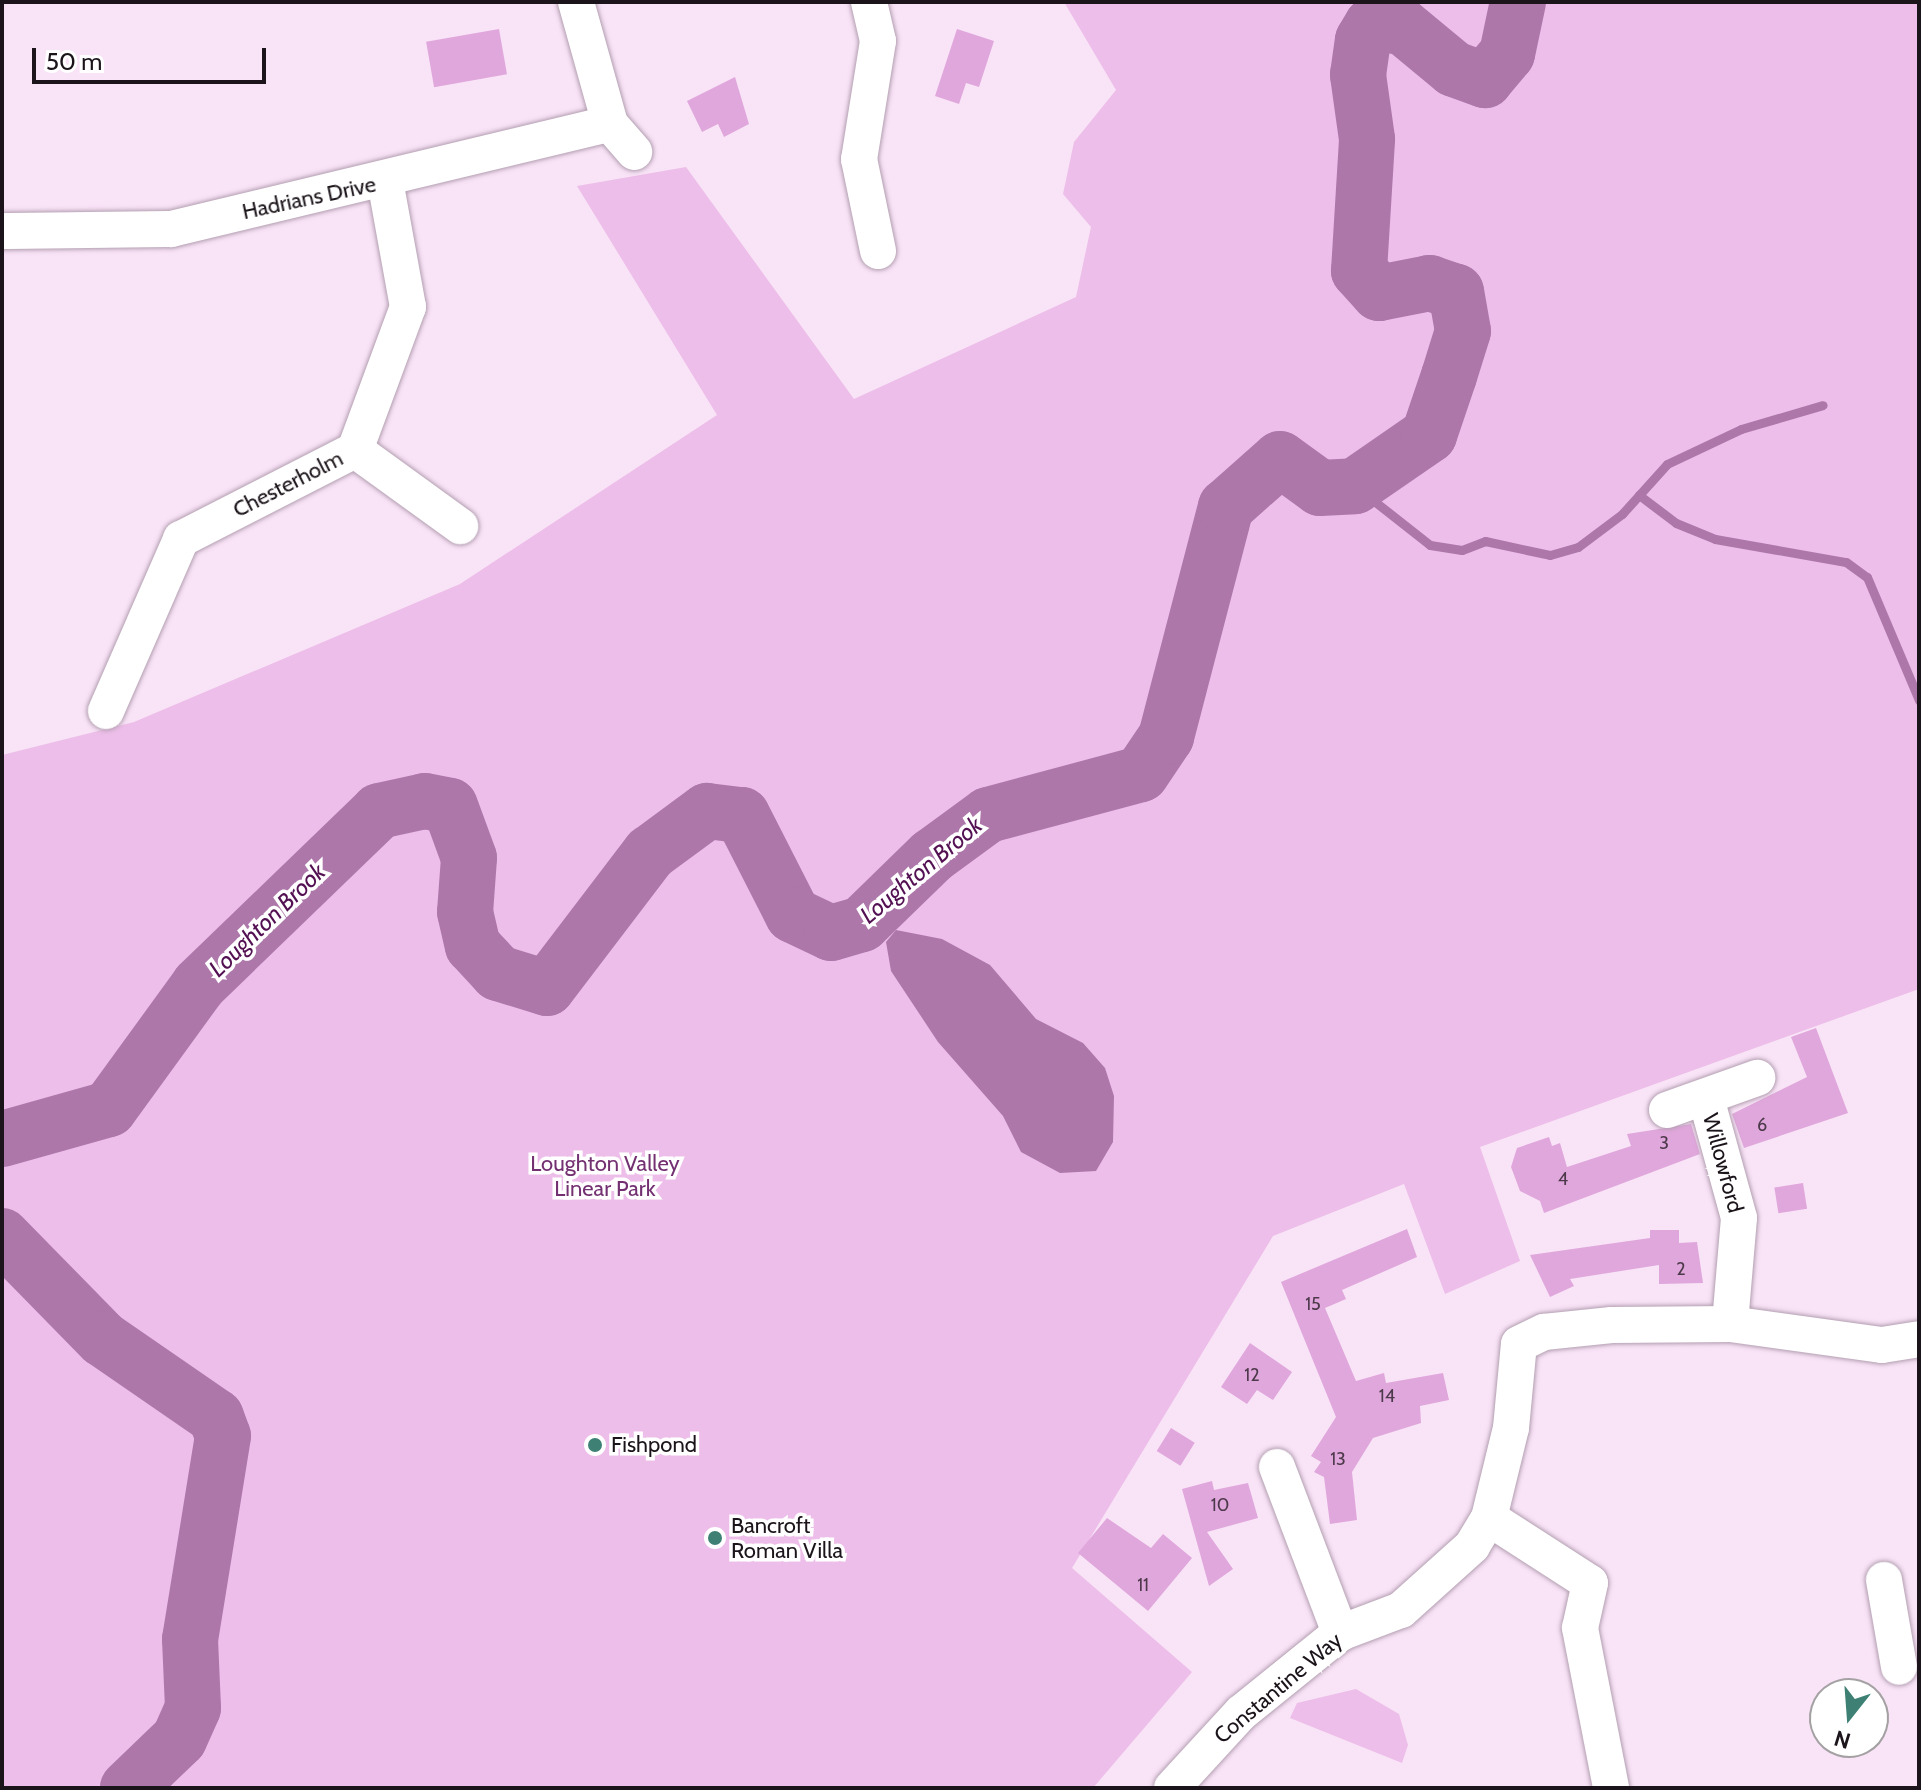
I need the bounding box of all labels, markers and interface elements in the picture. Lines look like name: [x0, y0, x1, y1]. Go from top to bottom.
scale bar: [36, 32, 270, 82]
text: 50 m: [46, 47, 102, 76]
street label: Hadrians Drive: [240, 171, 378, 225]
street label: Chesterholm: [229, 445, 347, 523]
water label: Loughton Brook: [854, 811, 988, 929]
water label: Loughton Brook: [203, 857, 331, 983]
street label: Willowford: [1697, 1111, 1749, 1215]
house number: 6: [1757, 1114, 1767, 1136]
house number: 3: [1659, 1132, 1669, 1154]
park label: Loughton Valley Linear Park: [530, 1150, 680, 1202]
house number: 4: [1558, 1168, 1568, 1190]
house number: 2: [1676, 1258, 1686, 1280]
house number: 15: [1305, 1293, 1321, 1315]
house number: 12: [1244, 1364, 1260, 1386]
house number: 14: [1379, 1385, 1395, 1407]
place label: Fishpond: [611, 1432, 697, 1458]
marker: Fishpond: [586, 1436, 604, 1454]
house number: 13: [1330, 1448, 1346, 1470]
house number: 10: [1211, 1494, 1229, 1516]
place label: Bancroft Roman Villa: [731, 1512, 843, 1564]
marker: Bancroft Roman Villa: [706, 1529, 724, 1547]
house number: 11: [1137, 1574, 1149, 1596]
street label: Constantine Way: [1209, 1627, 1347, 1749]
north arrow: [1809, 1678, 1889, 1758]
text: N: [1831, 1724, 1854, 1755]

